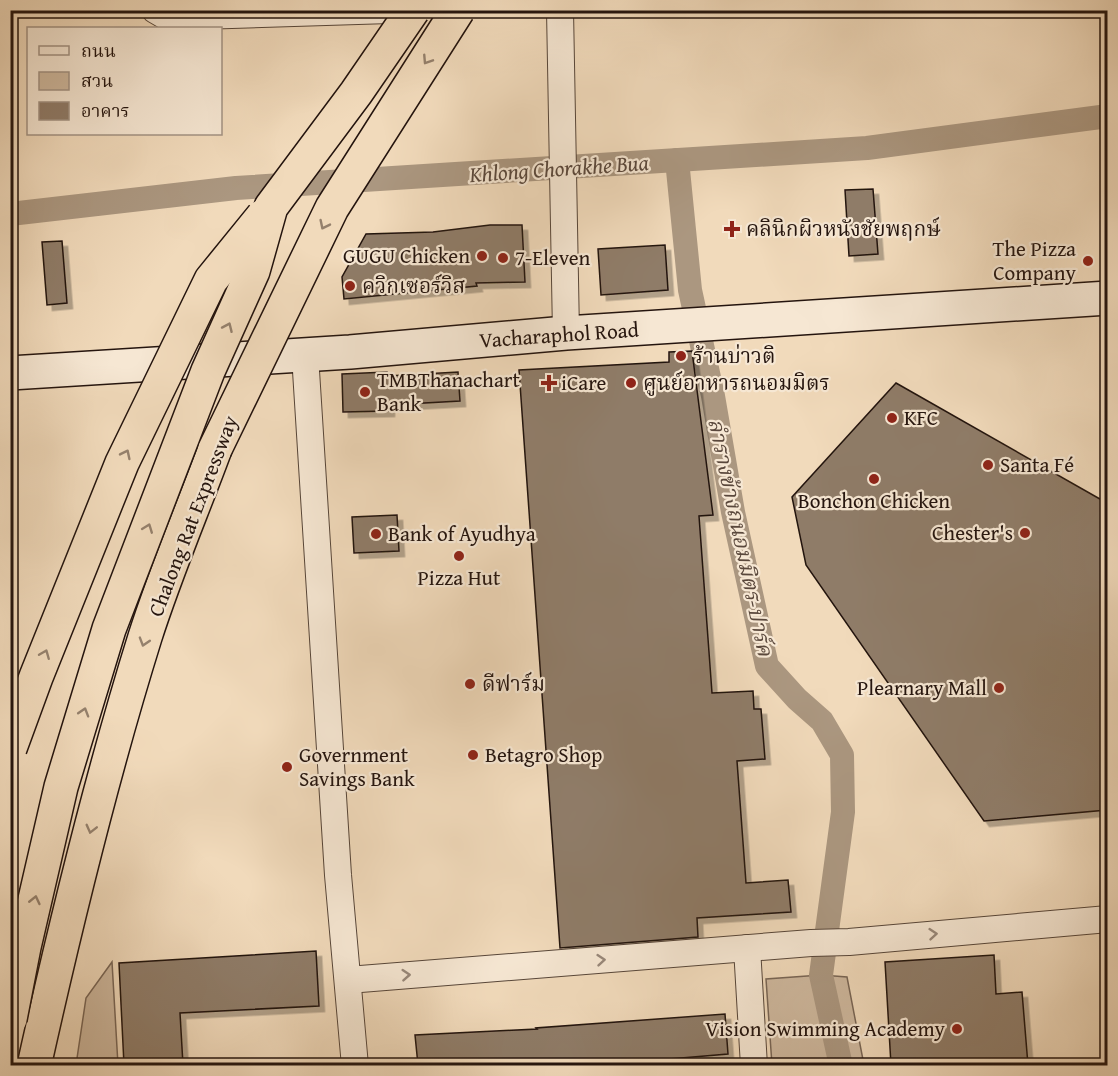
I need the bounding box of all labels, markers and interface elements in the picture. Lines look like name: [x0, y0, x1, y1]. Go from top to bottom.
legend: [27, 27, 222, 135]
text: ถนน: [81, 37, 116, 64]
one-way arrow: [423, 53, 434, 64]
text: สวน: [81, 67, 113, 94]
text: อาคาร: [81, 97, 130, 124]
water label: Khlong Chorakhe Bua: [467, 146, 650, 190]
place label: คลินิกผิวหนังชัยพฤกษ์: [746, 213, 941, 244]
one-way arrow: [320, 219, 332, 230]
marker: คลินิกผิวหนังชัยพฤกษ์: [723, 220, 741, 238]
place label: The Pizza Company: [992, 233, 1077, 288]
place label: GUGU Chicken: [343, 240, 470, 271]
place label: 7-Eleven: [515, 242, 591, 273]
marker: GUGU Chicken: [475, 249, 489, 263]
marker: 7-Eleven: [496, 251, 510, 265]
marker: The Pizza Company: [1081, 254, 1095, 268]
place label: ควิกเซอร์วิส: [362, 270, 465, 301]
marker: ควิกเซอร์วิส: [343, 279, 357, 293]
street label: Vacharaphol Road: [478, 313, 641, 356]
one-way arrow: [221, 322, 233, 333]
place label: ร้านบ่าวติ: [693, 340, 775, 371]
marker: ร้านบ่าวติ: [674, 349, 688, 363]
place label: TMBThanachart Bank: [377, 364, 520, 419]
place label: iCare: [561, 367, 607, 398]
place label: ศูนย์อาหารถนอมมิตร: [643, 367, 830, 398]
marker: iCare: [542, 376, 556, 390]
marker: ศูนย์อาหารถนอมมิตร: [624, 376, 638, 390]
marker: TMBThanachart Bank: [358, 385, 372, 399]
place label: KFC: [904, 402, 938, 433]
street label: Chalong Rat Expressway: [140, 410, 245, 621]
marker: KFC: [885, 411, 899, 425]
water label: ลำรางข้างถนอมมิตร-ปาร์ค: [700, 415, 782, 660]
one-way arrow: [119, 449, 131, 460]
place label: Santa Fé: [1000, 449, 1074, 480]
marker: Santa Fé: [981, 458, 995, 472]
marker: Bonchon Chicken: [867, 472, 881, 486]
place label: Bonchon Chicken: [798, 485, 950, 516]
place label: Chester's: [932, 517, 1013, 548]
place label: Bank of Ayudhya: [388, 518, 536, 549]
one-way arrow: [141, 523, 153, 534]
marker: Chester's: [1018, 526, 1032, 540]
marker: Bank of Ayudhya: [369, 527, 383, 541]
marker: Pizza Hut: [452, 549, 466, 563]
place label: Pizza Hut: [418, 562, 501, 593]
one-way arrow: [139, 636, 151, 647]
one-way arrow: [38, 649, 50, 660]
place label: ดีฟาร์ม: [482, 668, 545, 699]
place label: Plearnary Mall: [857, 672, 987, 703]
marker: ดีฟาร์ม: [463, 677, 477, 691]
marker: Plearnary Mall: [992, 681, 1006, 695]
one-way arrow: [77, 707, 89, 718]
place label: Government Savings Bank: [299, 739, 415, 794]
place label: Betagro Shop: [485, 739, 602, 770]
marker: Betagro Shop: [466, 748, 480, 762]
marker: Government Savings Bank: [280, 760, 294, 774]
one-way arrow: [85, 824, 98, 834]
one-way arrow: [27, 895, 40, 905]
one-way arrow: [929, 928, 938, 941]
one-way arrow: [596, 954, 605, 967]
one-way arrow: [402, 969, 411, 982]
place label: Vision Swimming Academy: [705, 1013, 946, 1044]
marker: Vision Swimming Academy: [950, 1022, 964, 1036]

